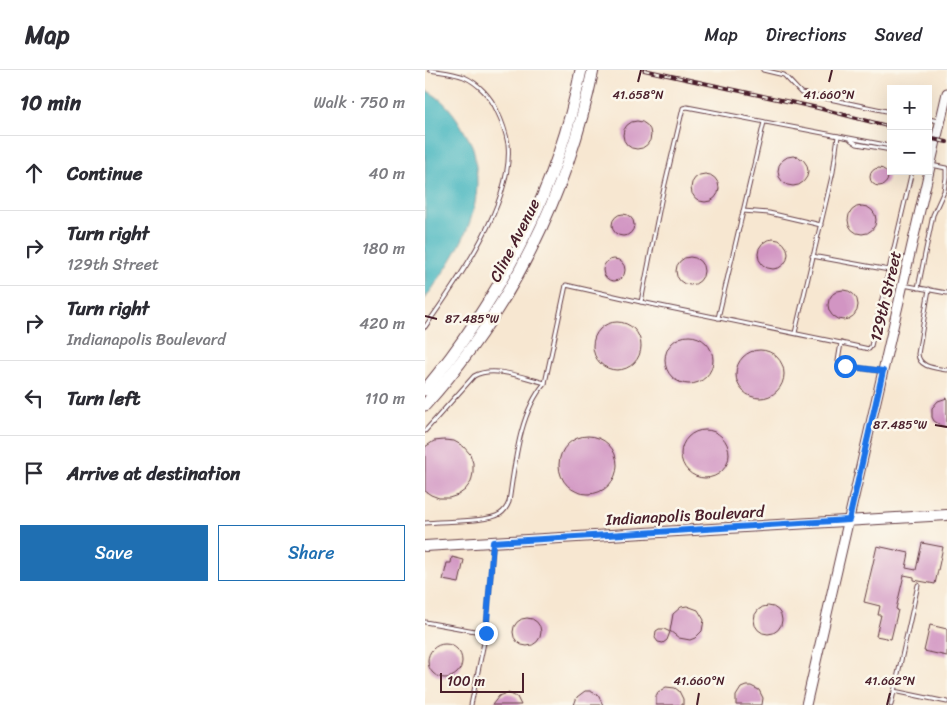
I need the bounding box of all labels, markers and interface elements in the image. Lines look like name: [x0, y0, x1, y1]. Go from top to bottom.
text: Map: [25, 14, 69, 56]
text: Map: [705, 19, 738, 51]
text: Directions: [766, 19, 847, 51]
text: Saved: [875, 19, 922, 51]
text: 10 min: [20, 84, 81, 122]
text: 41.658°N: [612, 84, 664, 106]
text: 41.660°N: [804, 84, 855, 106]
map controls: [887, 85, 932, 175]
button: +: [887, 85, 932, 130]
text: Walk · 750 m: [313, 88, 405, 117]
button: −: [887, 130, 932, 175]
text: Continue: [67, 157, 143, 190]
icon: ahead: [20, 159, 48, 187]
text: 40 m: [368, 159, 405, 188]
street label: Cline Avenue: [481, 193, 548, 287]
text: Turn right: [67, 217, 149, 250]
icon: right: [20, 234, 48, 262]
text: 180 m: [362, 234, 405, 263]
street label: 129th Street: [861, 248, 910, 344]
text: 129th Street: [67, 250, 159, 279]
text: Turn right: [67, 292, 149, 325]
text: 87.485°W: [445, 308, 500, 330]
icon: right: [20, 309, 48, 337]
text: 420 m: [359, 309, 405, 338]
text: Indianapolis Boulevard: [67, 325, 226, 354]
route start: [834, 355, 857, 378]
text: Turn left: [67, 382, 140, 415]
icon: left: [20, 384, 48, 412]
text: 110 m: [365, 384, 405, 413]
text: 87.485°W: [873, 414, 928, 436]
text: Arrive at destination: [67, 457, 240, 490]
icon: arrive: [20, 459, 48, 487]
street label: Indianapolis Boulevard: [604, 497, 767, 534]
button: Save: [20, 525, 208, 581]
button: Share: [218, 525, 405, 581]
route end: [475, 622, 498, 645]
text: 100 m: [447, 669, 485, 694]
scale bar: [440, 670, 524, 693]
text: 41.660°N: [674, 670, 725, 692]
text: 41.662°N: [865, 670, 916, 692]

